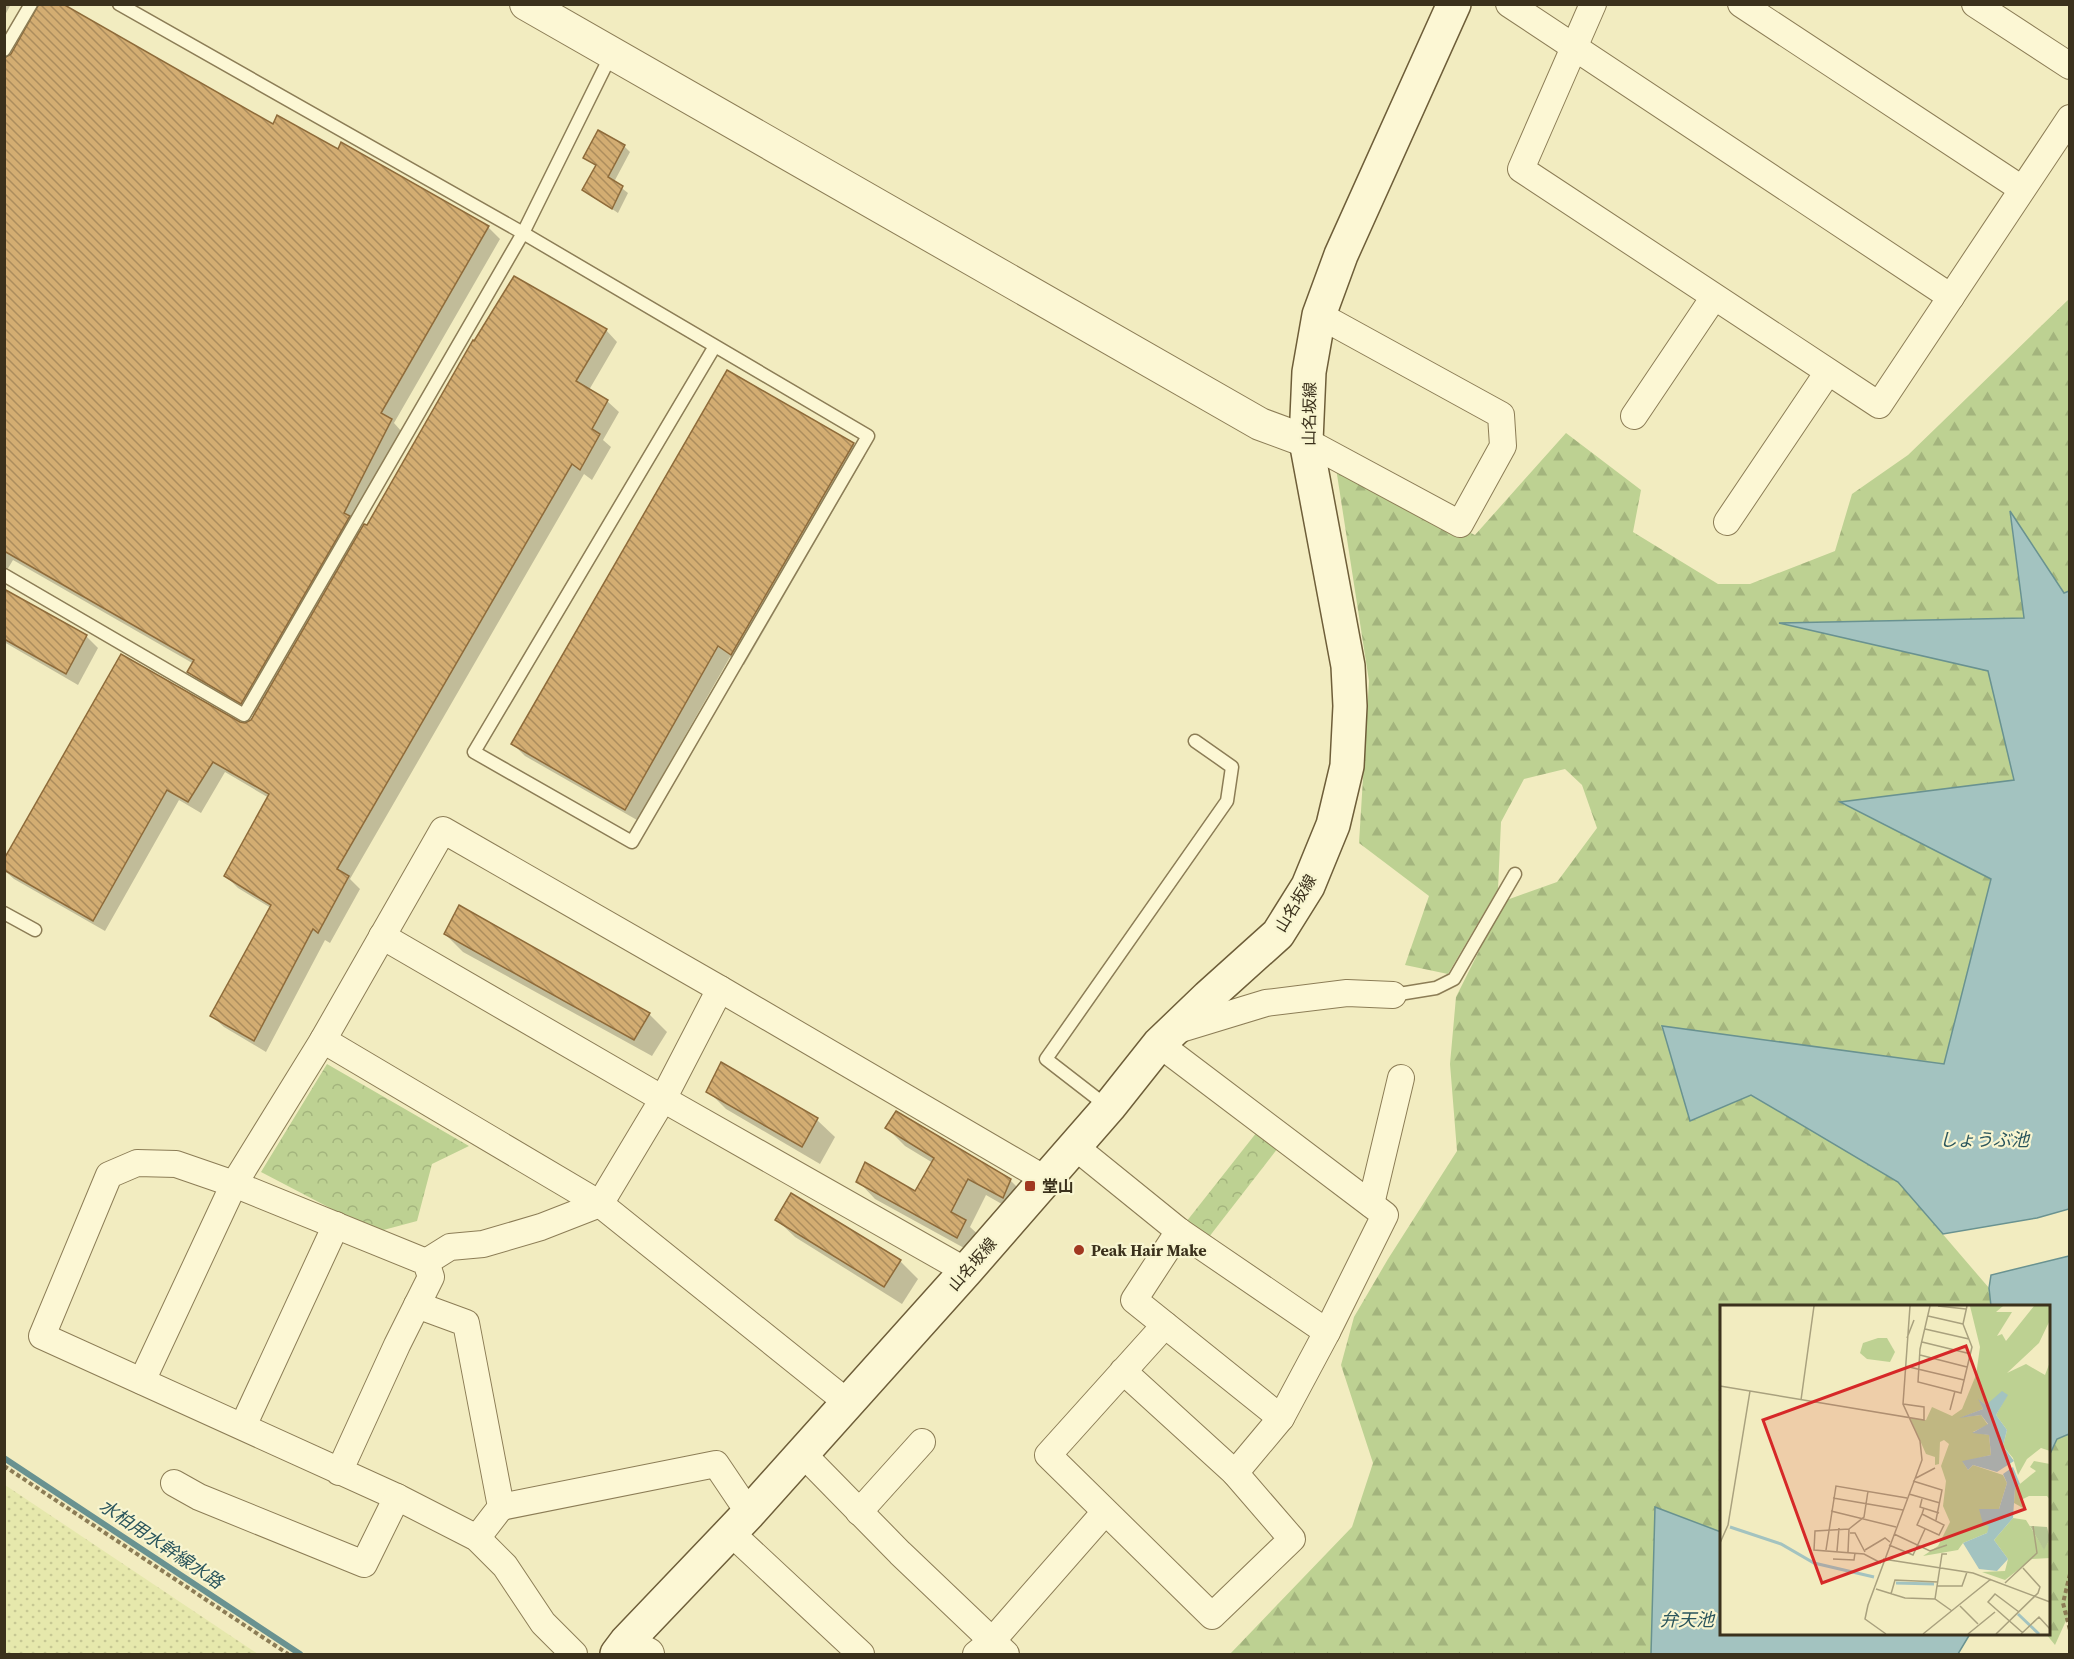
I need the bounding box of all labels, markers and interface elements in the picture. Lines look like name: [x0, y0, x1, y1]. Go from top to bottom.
street label: 山名坂線: [1297, 382, 1321, 446]
street label: 山名坂線: [1269, 870, 1321, 936]
water label: しょうぶ池: [1939, 1127, 2031, 1152]
place label: 堂山: [1042, 1175, 1074, 1197]
marker: 堂山: [1023, 1179, 1037, 1193]
street label: 山名坂線: [943, 1233, 1001, 1295]
place label: Peak Hair Make: [1091, 1239, 1207, 1261]
marker: Peak Hair Make: [1072, 1243, 1086, 1257]
inset map: [1720, 1305, 2050, 1635]
water label: 水柏用水幹線水路: [95, 1493, 230, 1595]
water label: 弁天池: [1660, 1607, 1716, 1632]

